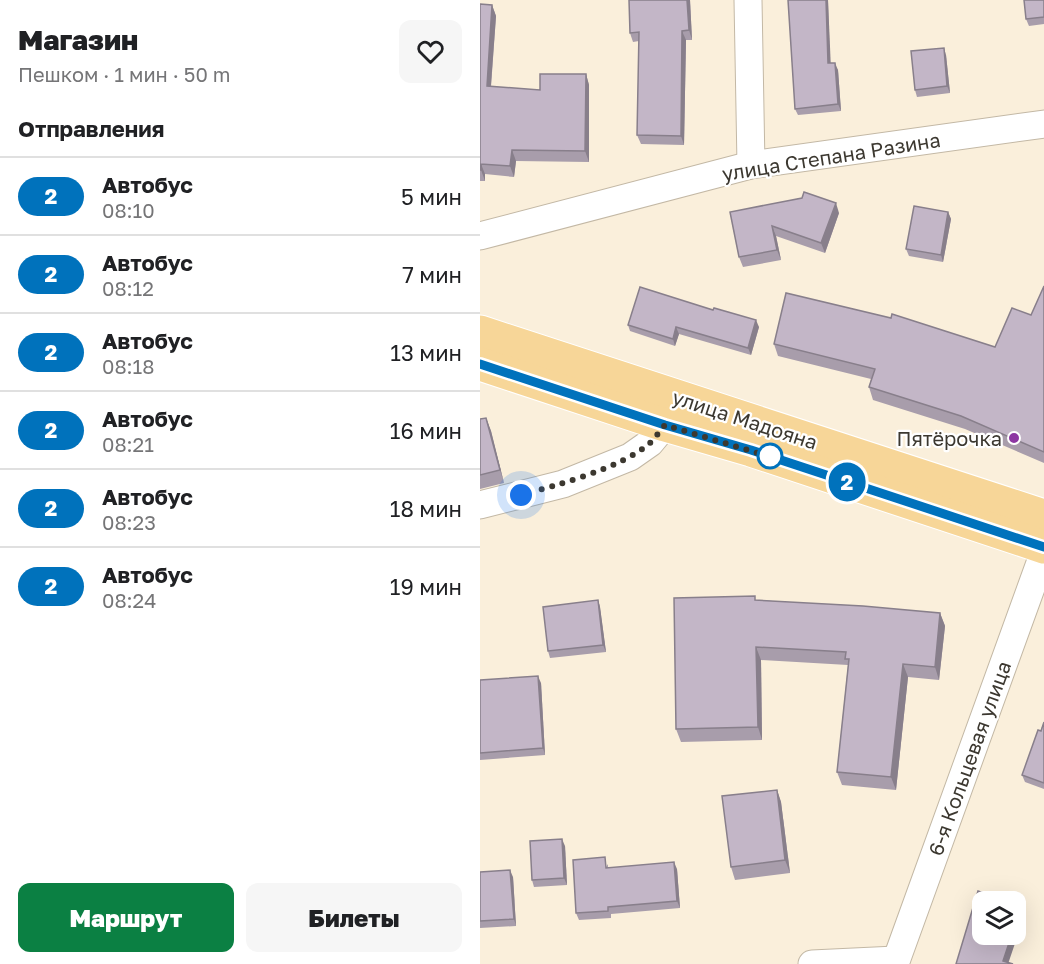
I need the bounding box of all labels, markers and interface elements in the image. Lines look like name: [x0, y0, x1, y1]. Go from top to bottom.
button: heart: [399, 20, 462, 83]
text: Магазин: [18, 23, 138, 56]
text: Пешком · 1 мин · 50 m: [18, 62, 231, 86]
text: Отправления: [18, 115, 164, 142]
street label: улица Степана Разина: [720, 127, 942, 185]
text: Автобус: [102, 171, 193, 198]
text: 2: [45, 183, 57, 209]
text: 5 мин: [401, 183, 462, 210]
text: 08:10: [102, 198, 155, 222]
text: Автобус: [102, 249, 193, 276]
text: 2: [45, 261, 57, 287]
text: 7 мин: [402, 261, 462, 288]
text: 08:12: [102, 276, 154, 300]
text: Автобус: [102, 327, 193, 354]
text: 2: [45, 339, 57, 365]
text: 13 мин: [390, 339, 462, 366]
text: 08:18: [102, 354, 155, 378]
street label: улица Мадояна: [669, 384, 821, 454]
text: Автобус: [102, 405, 193, 432]
text: 2: [45, 417, 57, 443]
text: 16 мин: [390, 417, 462, 444]
place label: Пятёрочка: [896, 426, 1002, 450]
marker: Пятёрочка: [1007, 431, 1021, 445]
text: 08:21: [102, 432, 154, 456]
unlabelled marker: [757, 443, 783, 469]
line badge: 2: [828, 462, 866, 502]
text: 2: [841, 469, 853, 495]
your location: [506, 480, 536, 510]
text: Автобус: [102, 483, 193, 510]
text: 2: [45, 495, 57, 521]
text: 18 мин: [390, 495, 462, 522]
text: 08:23: [102, 510, 156, 534]
text: Автобус: [102, 561, 193, 588]
text: 2: [45, 573, 57, 599]
text: 19 мин: [390, 573, 462, 600]
text: 08:24: [102, 588, 156, 612]
street label: 6-я Кольцевая улица: [923, 657, 1015, 859]
button: Маршрут: [18, 883, 234, 952]
button: Билеты: [246, 883, 462, 952]
map controls: [972, 891, 1026, 945]
button: layers: [972, 891, 1026, 945]

